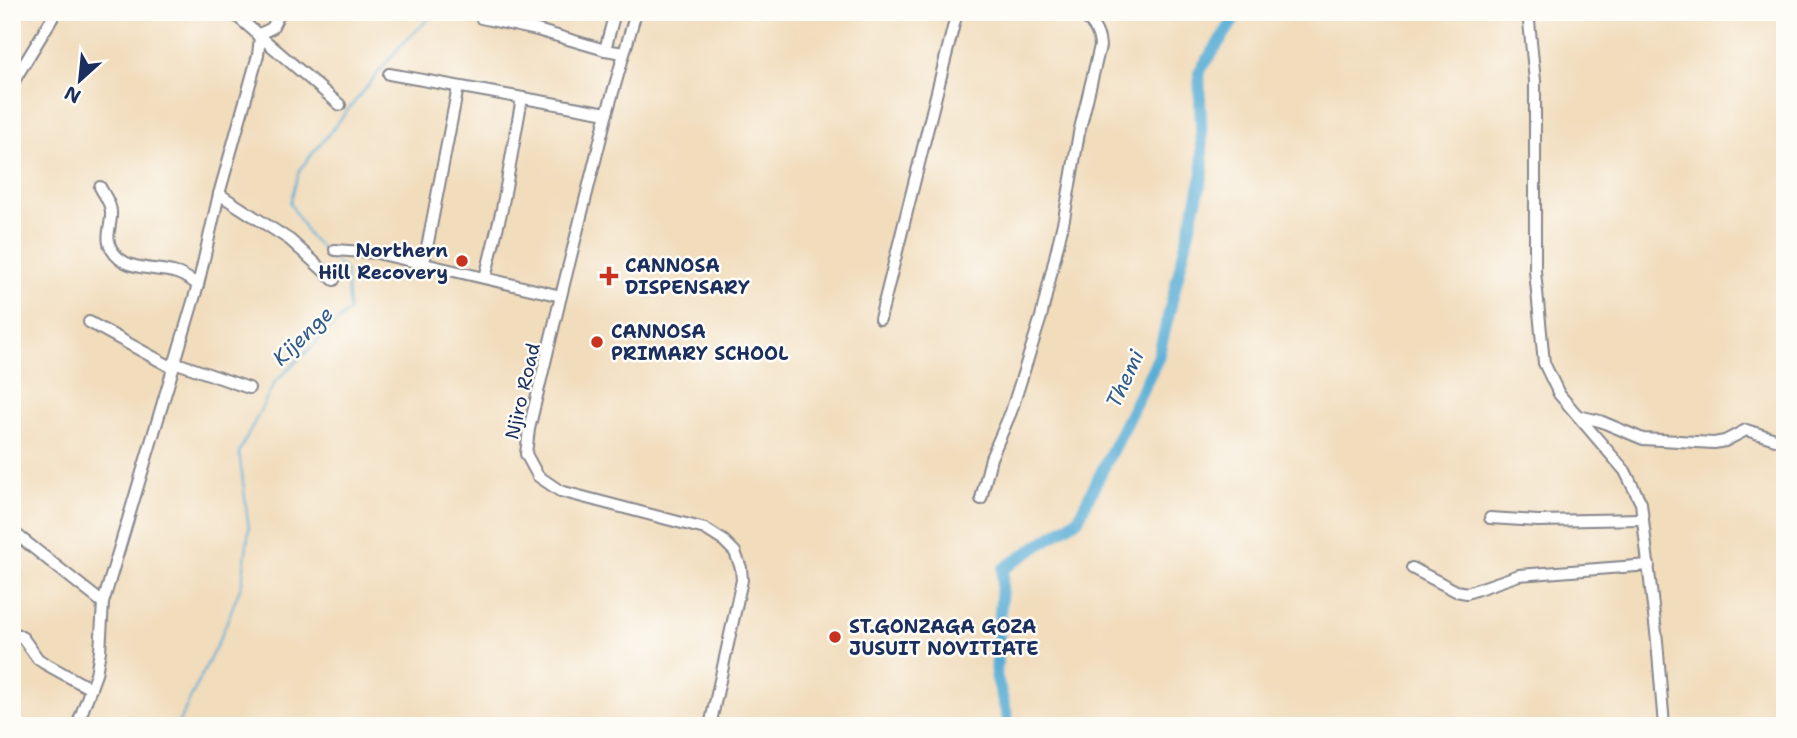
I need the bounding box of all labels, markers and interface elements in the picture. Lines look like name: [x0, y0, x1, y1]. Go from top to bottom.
north arrow: [46, 46, 116, 116]
text: N: [60, 80, 85, 109]
place label: Northern Hill Recovery: [318, 238, 448, 285]
marker: Northern Hill Recovery: [454, 253, 470, 269]
place label: CANNOSA DISPENSARY: [625, 253, 750, 300]
marker: CANNOSA DISPENSARY: [599, 266, 619, 286]
water label: Kijenge: [267, 300, 339, 372]
place label: CANNOSA PRIMARY SCHOOL: [611, 319, 789, 366]
marker: CANNOSA PRIMARY SCHOOL: [589, 334, 605, 350]
street label: Njiro Road: [499, 340, 546, 442]
water label: Themi: [1099, 345, 1151, 413]
place label: ST.GONZAGA GOZA JUSUIT NOVITIATE: [849, 614, 1039, 661]
marker: ST.GONZAGA GOZA JUSUIT NOVITIATE: [827, 629, 843, 645]

